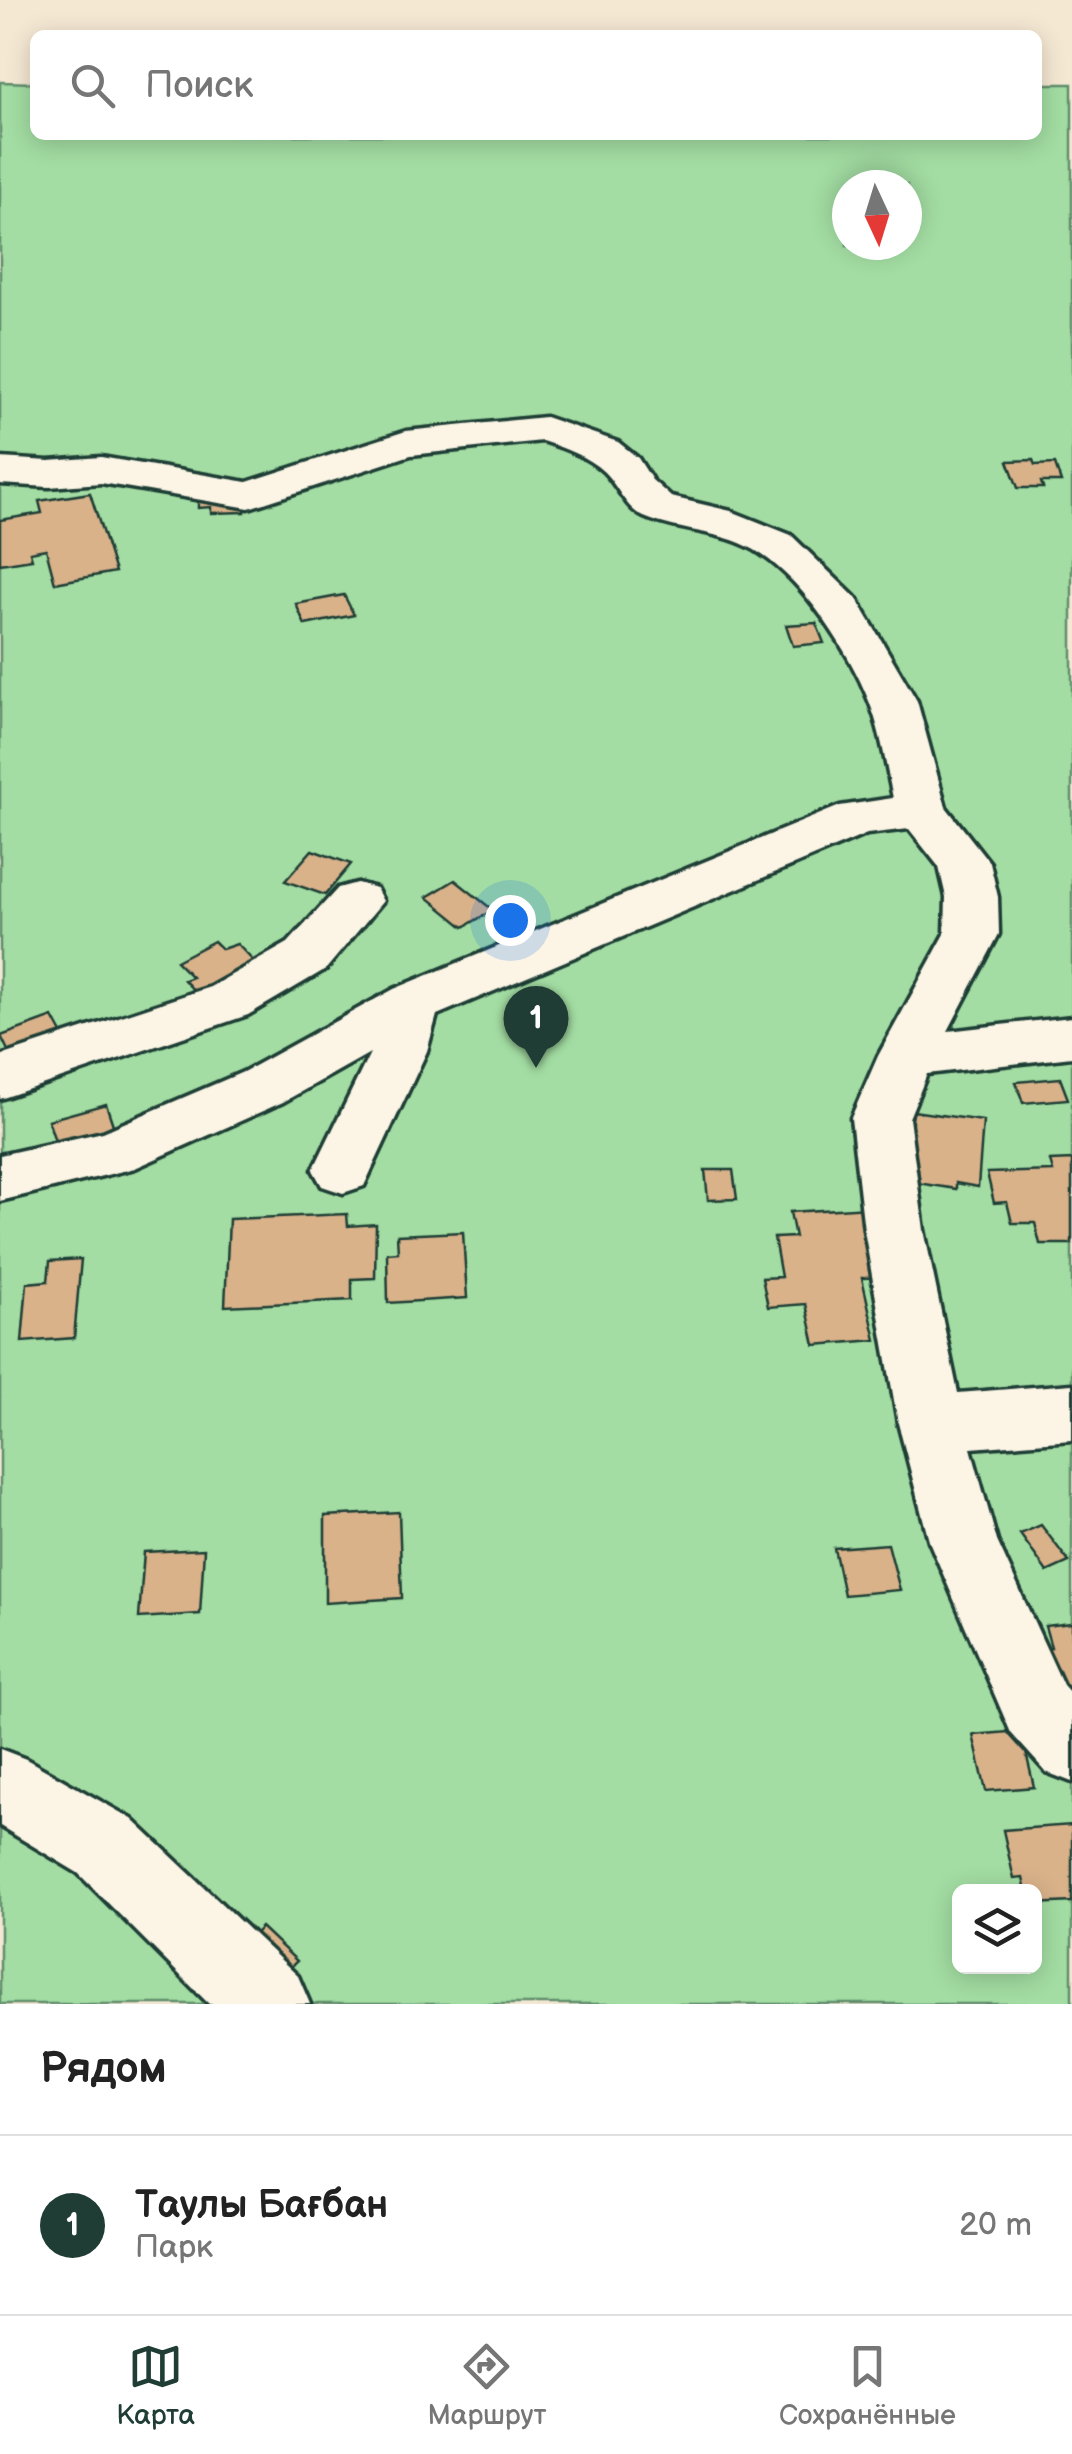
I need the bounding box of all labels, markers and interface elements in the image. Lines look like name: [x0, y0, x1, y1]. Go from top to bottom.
search box: [30, 30, 1042, 140]
icon: search: [65, 58, 120, 113]
text: Поиск: [145, 63, 253, 108]
north arrow: [832, 170, 922, 260]
your location: [485, 895, 536, 946]
pin: 1: [504, 986, 568, 1068]
map controls: [952, 1884, 1042, 1974]
button: layers: [952, 1884, 1042, 1974]
text: Рядом: [40, 2044, 167, 2095]
text: Таулы Бағбан: [135, 2183, 388, 2228]
text: 1: [66, 2206, 79, 2245]
text: 20 m: [959, 2206, 1032, 2245]
text: Парк: [135, 2228, 213, 2267]
tab: Карта: [116, 2339, 195, 2432]
tab: Маршрут: [427, 2339, 547, 2432]
tab: Сохранённые: [779, 2339, 956, 2432]

